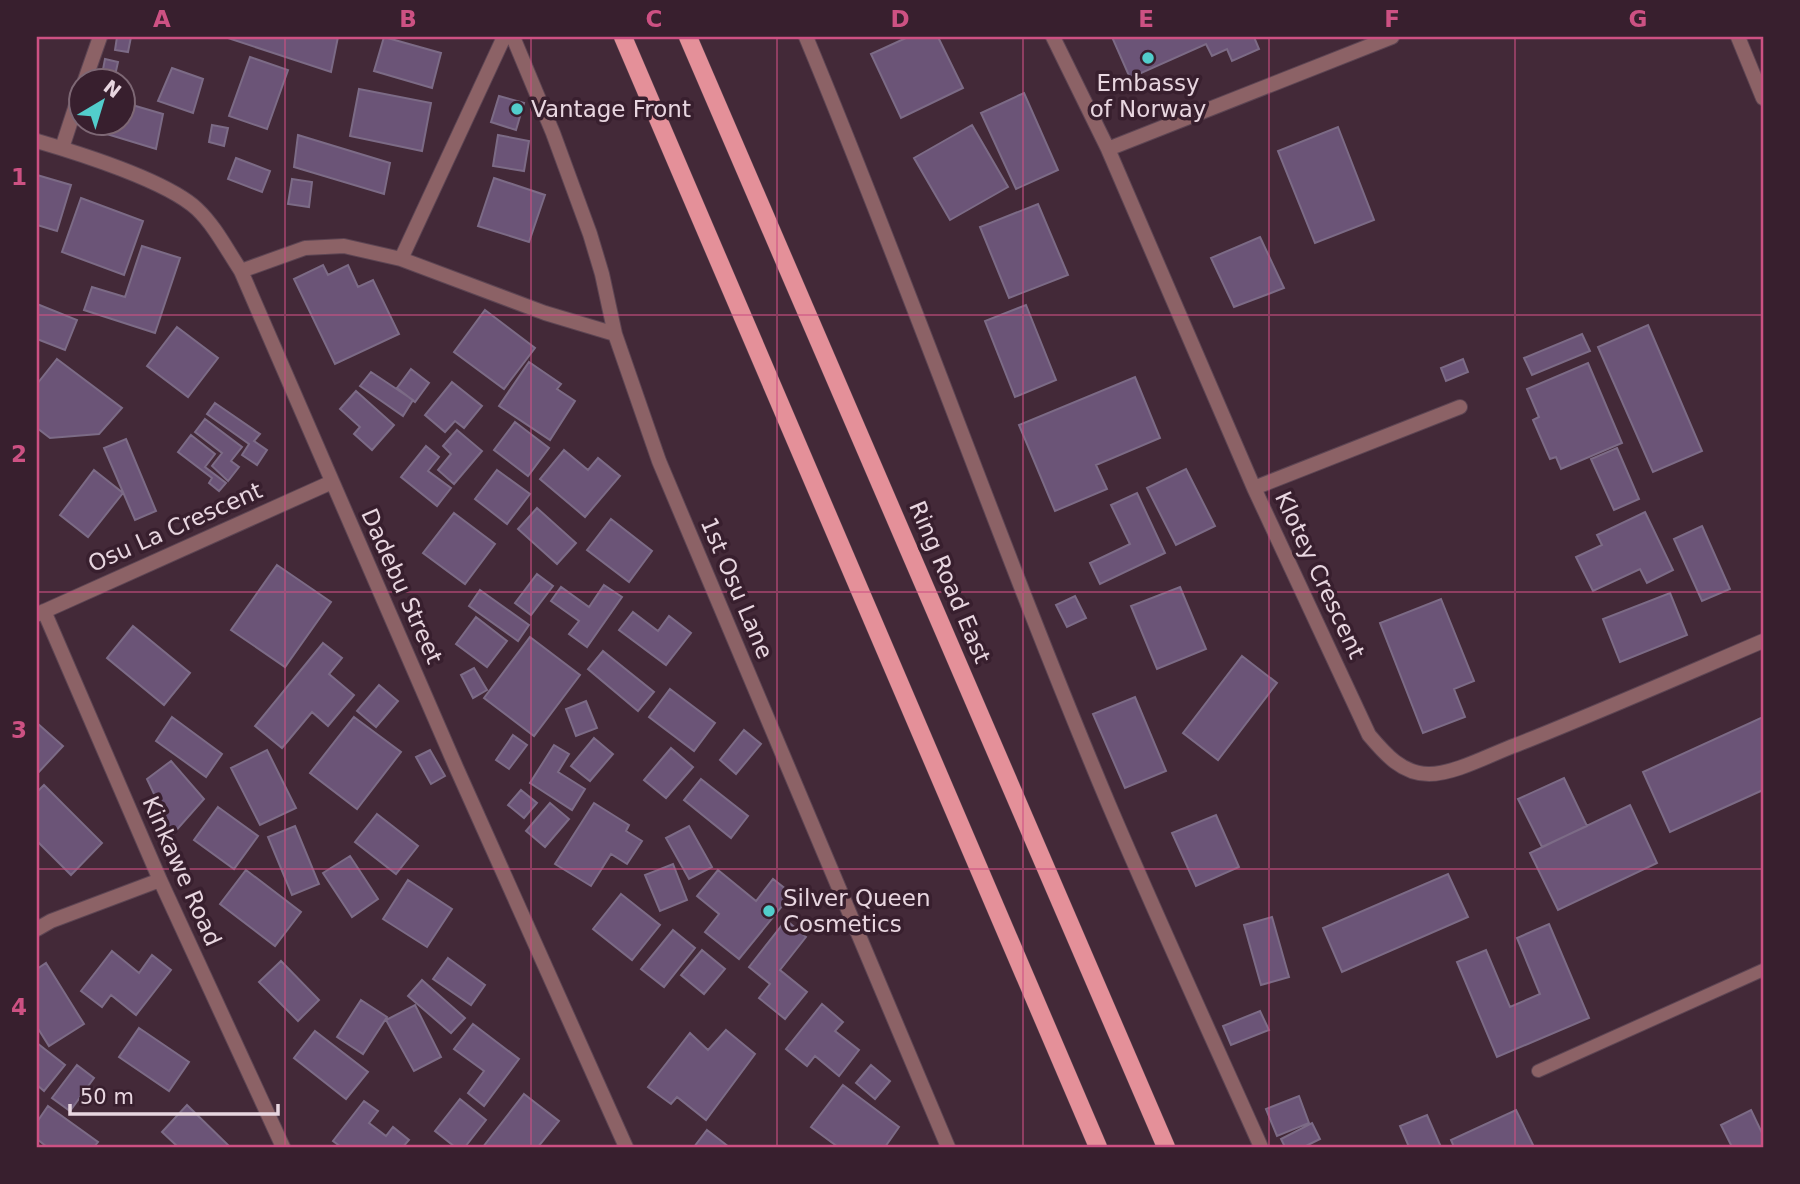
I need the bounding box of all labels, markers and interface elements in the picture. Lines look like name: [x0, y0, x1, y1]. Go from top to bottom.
text: A: [153, 6, 171, 32]
text: B: [399, 6, 417, 32]
text: C: [646, 6, 662, 32]
text: D: [890, 6, 910, 32]
text: E: [1138, 6, 1154, 32]
text: F: [1384, 6, 1400, 32]
text: G: [1629, 6, 1647, 32]
marker: Embassy of Norway: [1140, 50, 1156, 66]
north arrow: [66, 66, 136, 136]
place label: Embassy of Norway: [1090, 70, 1206, 122]
text: N: [99, 75, 126, 102]
place label: Vantage Front: [531, 96, 691, 122]
marker: Vantage Front: [509, 101, 525, 117]
text: 1: [11, 164, 27, 190]
text: 2: [11, 441, 27, 467]
street label: Osu La Crescent: [84, 477, 266, 577]
street label: Klotey Crescent: [1270, 487, 1370, 663]
street label: Ring Road East: [904, 497, 996, 667]
street label: Dadebu Street: [356, 504, 448, 668]
street label: 1st Osu Lane: [696, 514, 778, 662]
text: 3: [11, 717, 27, 743]
street label: Kinkawe Road: [137, 792, 227, 950]
place label: Silver Queen Cosmetics: [783, 885, 930, 937]
marker: Silver Queen Cosmetics: [761, 903, 777, 919]
text: 4: [11, 994, 27, 1020]
scale bar: [70, 1072, 278, 1116]
text: 50 m: [80, 1085, 134, 1109]

